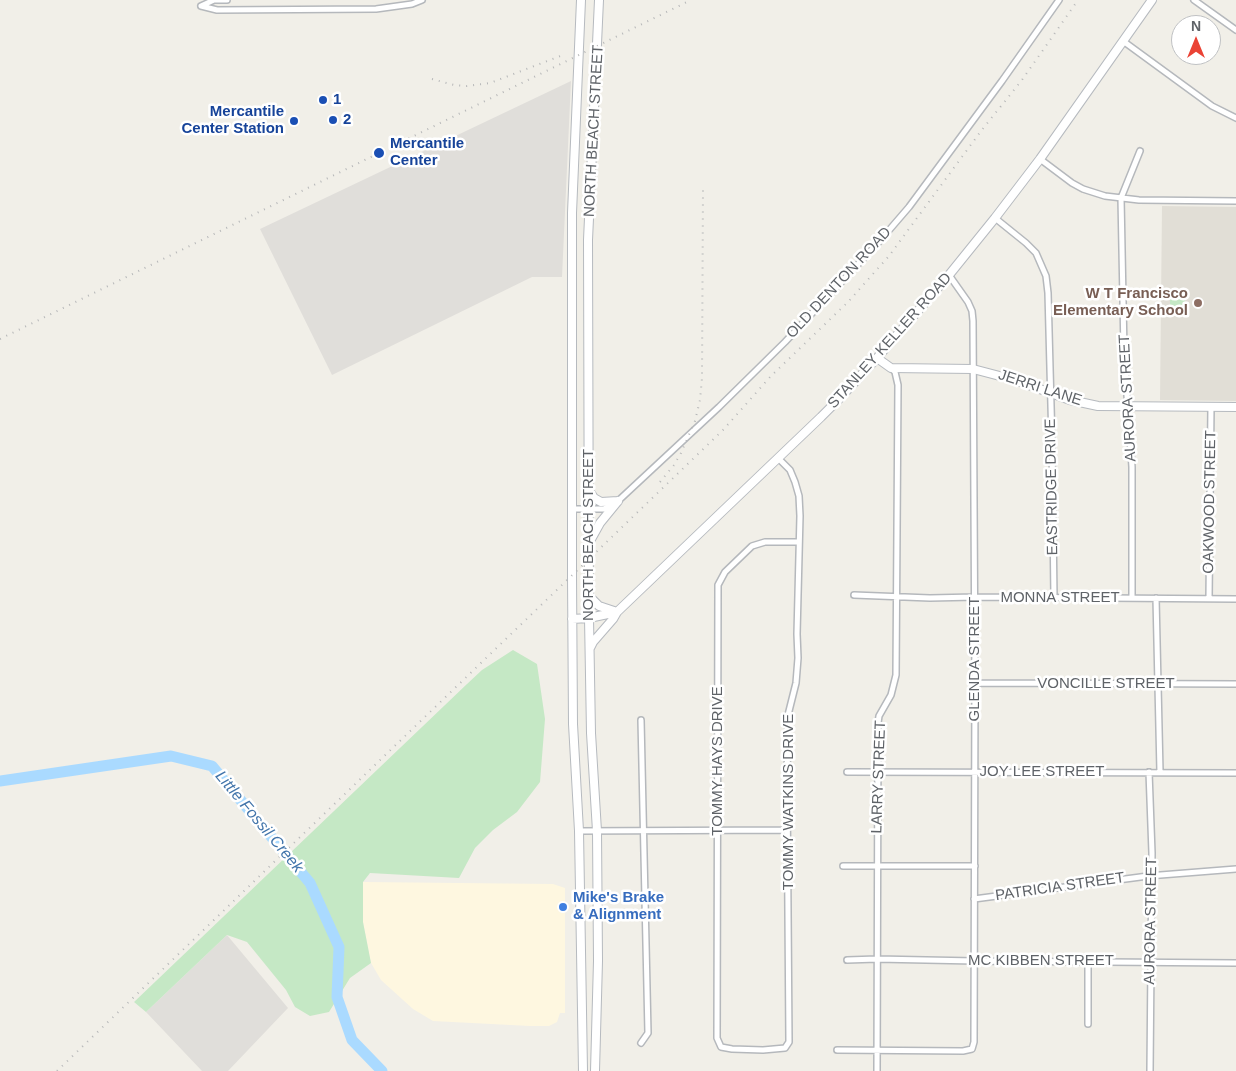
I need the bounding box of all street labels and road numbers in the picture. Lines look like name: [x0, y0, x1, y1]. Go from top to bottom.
street label: NORTH BEACH STREET: [581, 45, 607, 217]
street label: OLD DENTON ROAD: [783, 224, 895, 342]
street label: STANLEY KELLER ROAD: [824, 269, 956, 413]
street label: AURORA STREET: [1116, 334, 1140, 462]
street label: JERRI LANE: [996, 366, 1084, 410]
street label: EASTRIDGE DRIVE: [1042, 419, 1062, 555]
street label: OAKWOOD STREET: [1200, 430, 1220, 574]
street label: NORTH BEACH STREET: [580, 449, 598, 621]
street label: MONNA STREET: [1000, 589, 1120, 607]
street label: GLENDA STREET: [966, 596, 984, 722]
street label: VONCILLE STREET: [1037, 675, 1175, 693]
street label: TOMMY HAYS DRIVE: [709, 686, 727, 836]
street label: TOMMY WATKINS DRIVE: [780, 714, 798, 890]
street label: LARRY STREET: [868, 720, 890, 834]
street label: JOY LEE STREET: [979, 763, 1105, 781]
street label: AURORA STREET: [1141, 857, 1161, 985]
street label: PATRICIA STREET: [994, 869, 1126, 905]
street label: MC KIBBEN STREET: [968, 952, 1114, 970]

